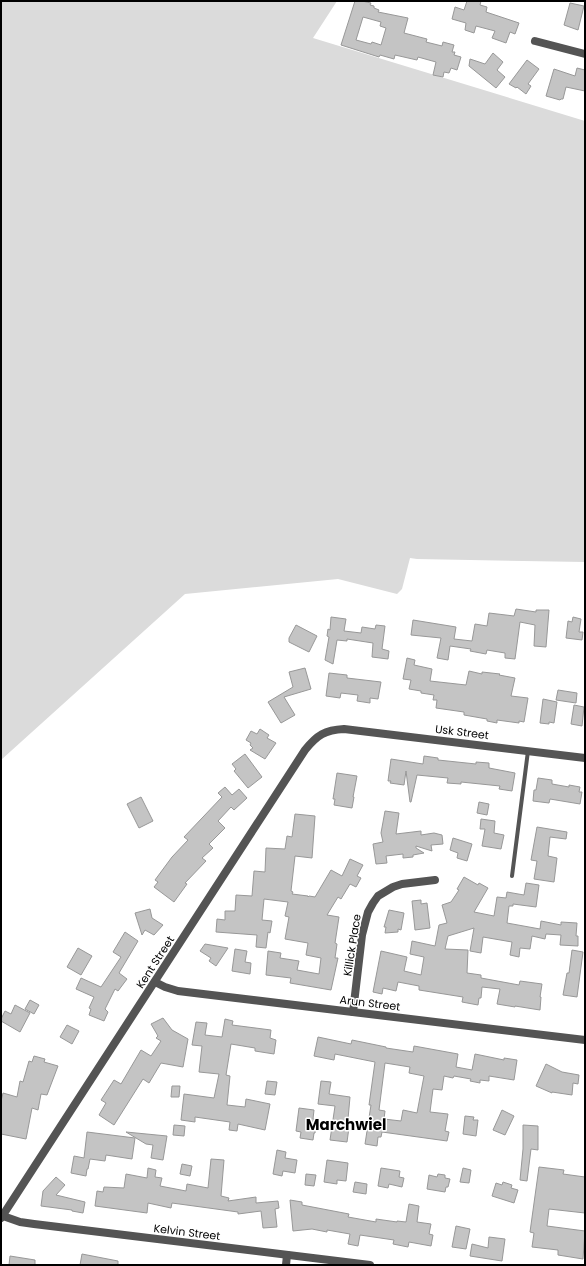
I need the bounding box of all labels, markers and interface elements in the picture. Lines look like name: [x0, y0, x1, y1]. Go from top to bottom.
street label: Usk Street: [434, 721, 490, 743]
street label: Killick Place: [339, 913, 365, 977]
street label: Kent Street: [132, 933, 178, 991]
street label: Arun Street: [339, 991, 401, 1015]
district label: Marchwiel: [306, 1114, 386, 1135]
street label: Kelvin Street: [153, 1220, 221, 1244]

